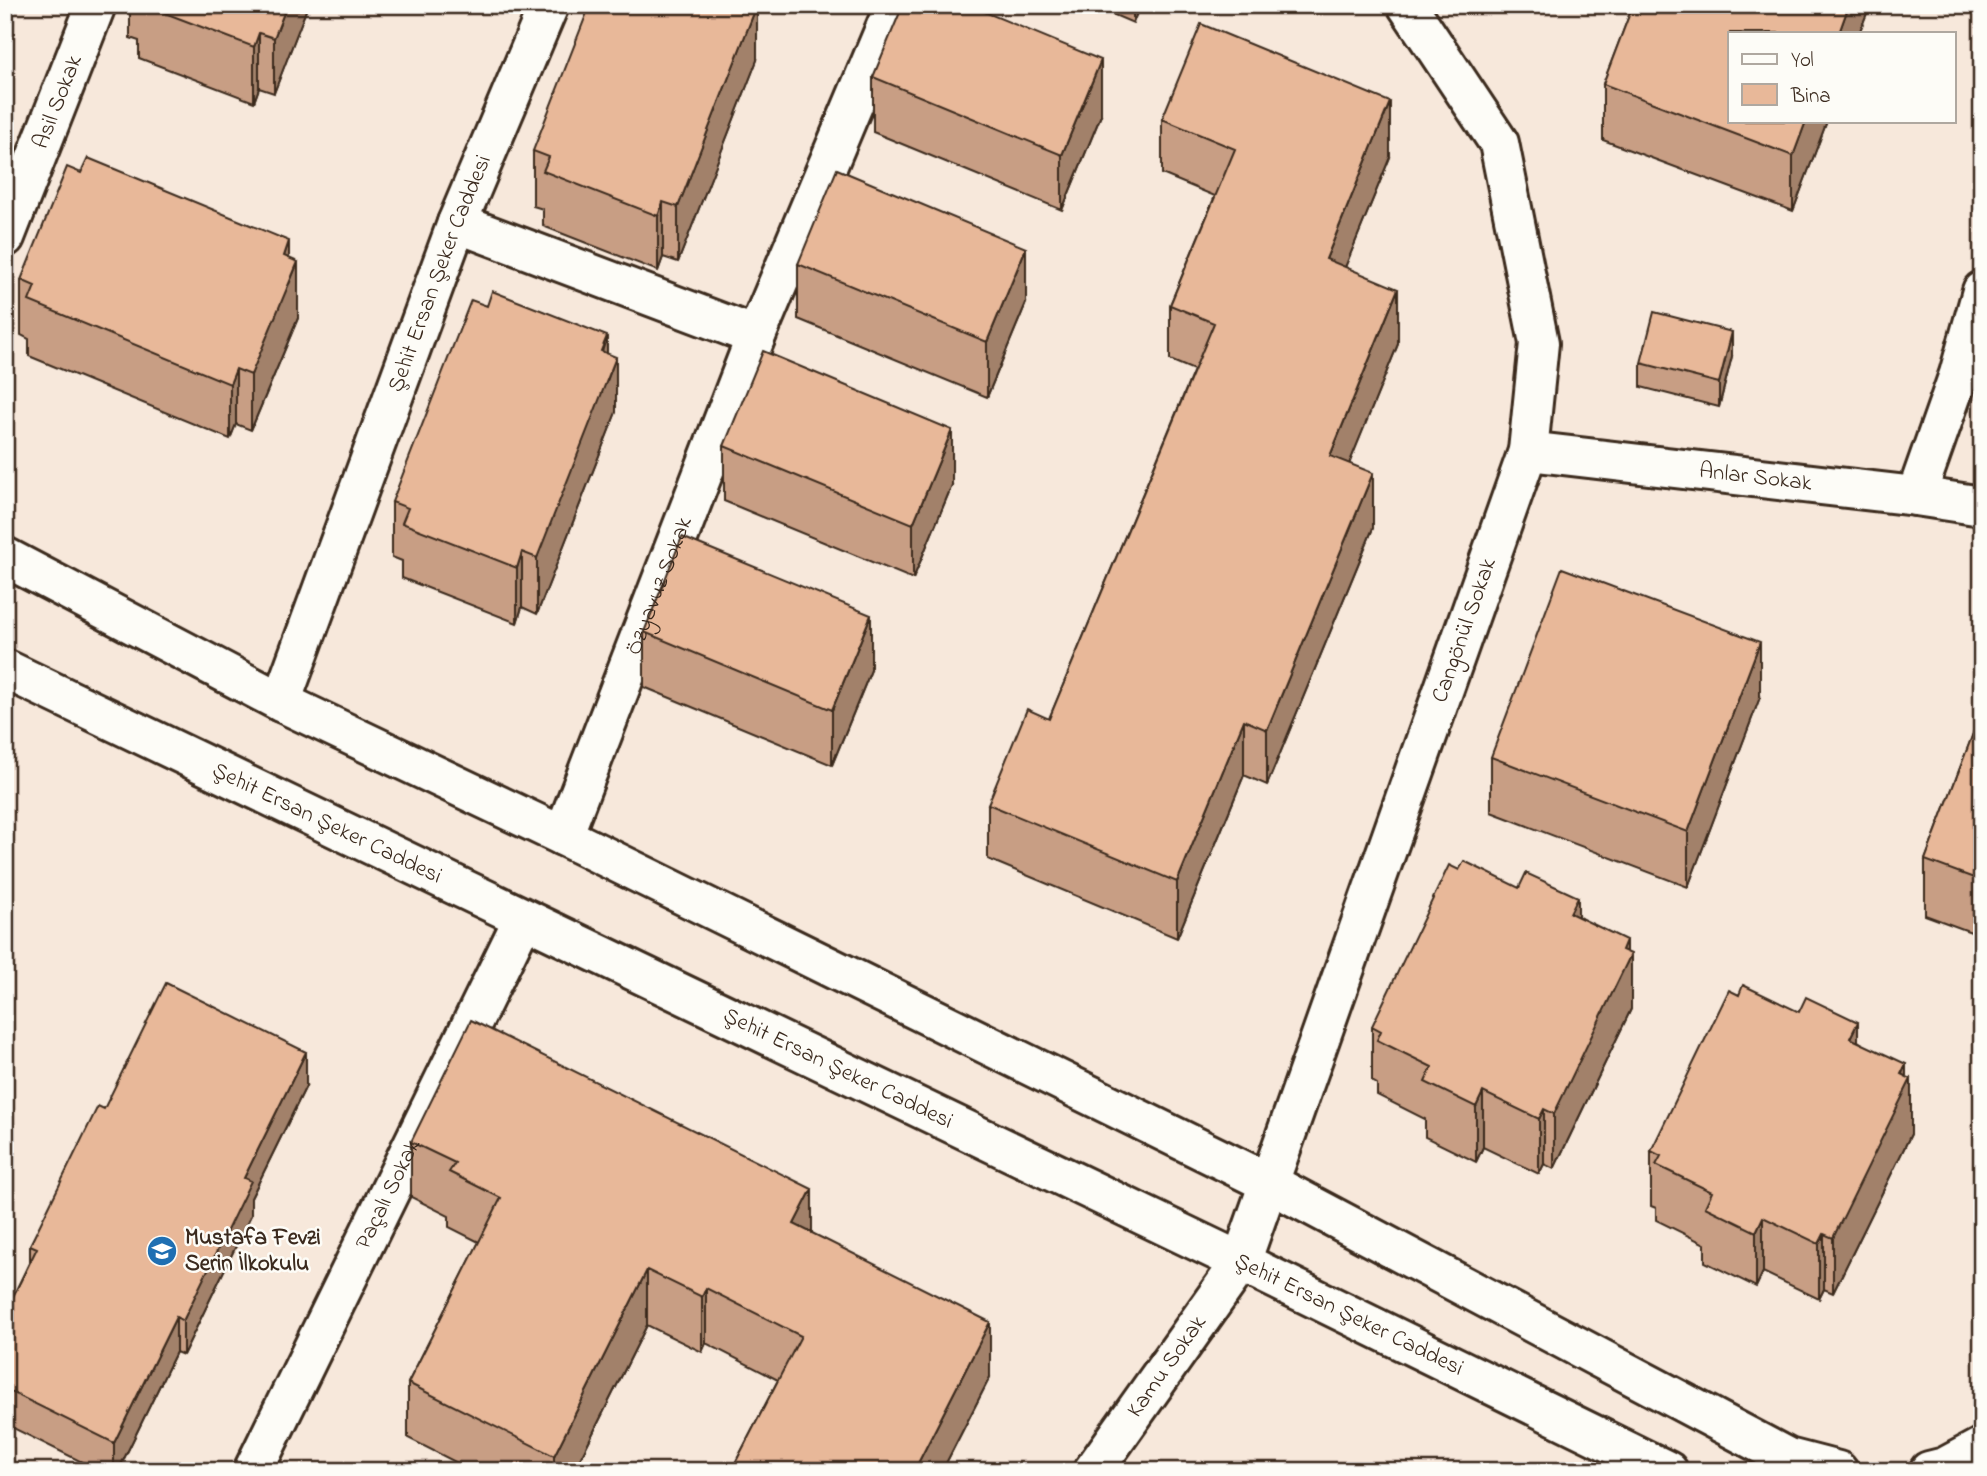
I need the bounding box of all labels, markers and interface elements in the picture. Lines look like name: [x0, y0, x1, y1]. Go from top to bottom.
legend: [1728, 32, 1955, 122]
text: Yol: [1791, 46, 1814, 76]
street label: Asil Sokak: [25, 49, 92, 154]
text: Bina: [1790, 82, 1831, 112]
street label: Şehit Ersan Şeker Caddesi: [380, 150, 500, 397]
street label: Anlar Sokak: [1697, 454, 1815, 500]
street label: Özyavuz Sokak: [618, 511, 702, 660]
street label: Cangönül Sokak: [1424, 553, 1506, 707]
street label: Şehit Ersan Şeker Caddesi: [206, 754, 447, 893]
street label: Şehit Ersan Şeker Caddesi: [718, 999, 959, 1138]
street label: Paçalı Sokak: [347, 1133, 430, 1255]
place label: Mustafa Fevzi Serin İlkokulu: [185, 1222, 321, 1281]
school or university icon: Mustafa Fevzi Serin İlkokulu: [145, 1234, 179, 1268]
street label: Şehit Ersan Şeker Caddesi: [1229, 1245, 1469, 1385]
street label: Kamu Sokak: [1119, 1308, 1215, 1425]

